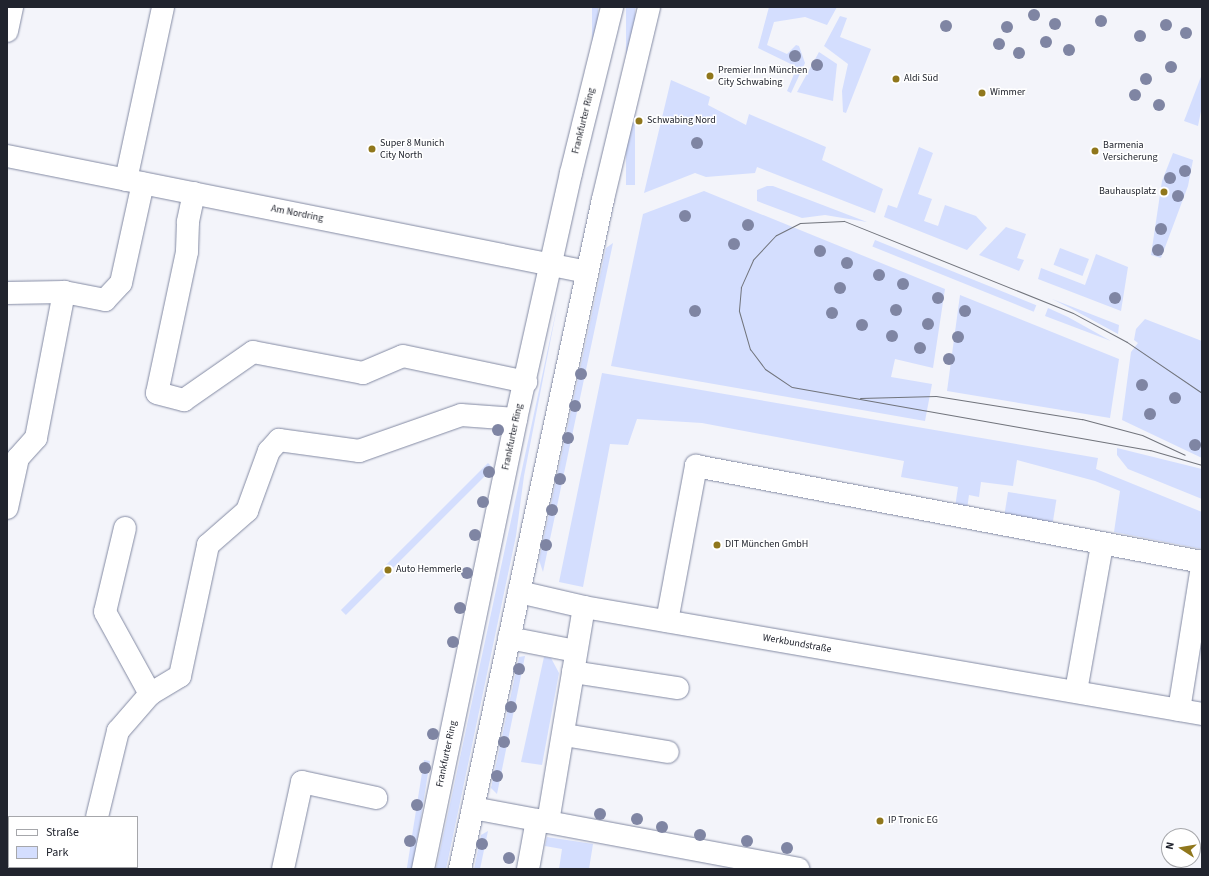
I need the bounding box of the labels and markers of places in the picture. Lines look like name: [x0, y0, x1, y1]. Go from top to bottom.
place label: Premier Inn München City Schwabing: [718, 64, 807, 88]
marker: Premier Inn München City Schwabing: [705, 71, 715, 81]
place label: Aldi Süd: [904, 73, 938, 85]
marker: Aldi Süd: [891, 74, 901, 84]
place label: Wimmer: [990, 87, 1025, 99]
marker: Wimmer: [977, 88, 987, 98]
place label: Schwabing Nord: [647, 115, 716, 127]
marker: Schwabing Nord: [634, 116, 644, 126]
place label: Super 8 Munich City North: [380, 137, 444, 160]
place label: Barmenia Versicherung: [1103, 139, 1157, 162]
marker: Super 8 Munich City North: [367, 144, 377, 154]
marker: Barmenia Versicherung: [1090, 146, 1100, 156]
place label: Bauhausplatz: [1099, 186, 1156, 198]
marker: Bauhausplatz: [1159, 187, 1169, 197]
place label: DIT München GmbH: [725, 539, 808, 551]
marker: DIT München GmbH: [712, 540, 722, 550]
place label: Auto Hemmerle: [396, 564, 461, 576]
marker: Auto Hemmerle: [383, 565, 393, 575]
place label: IP Tronic EG: [888, 815, 938, 827]
marker: IP Tronic EG: [875, 816, 885, 826]

